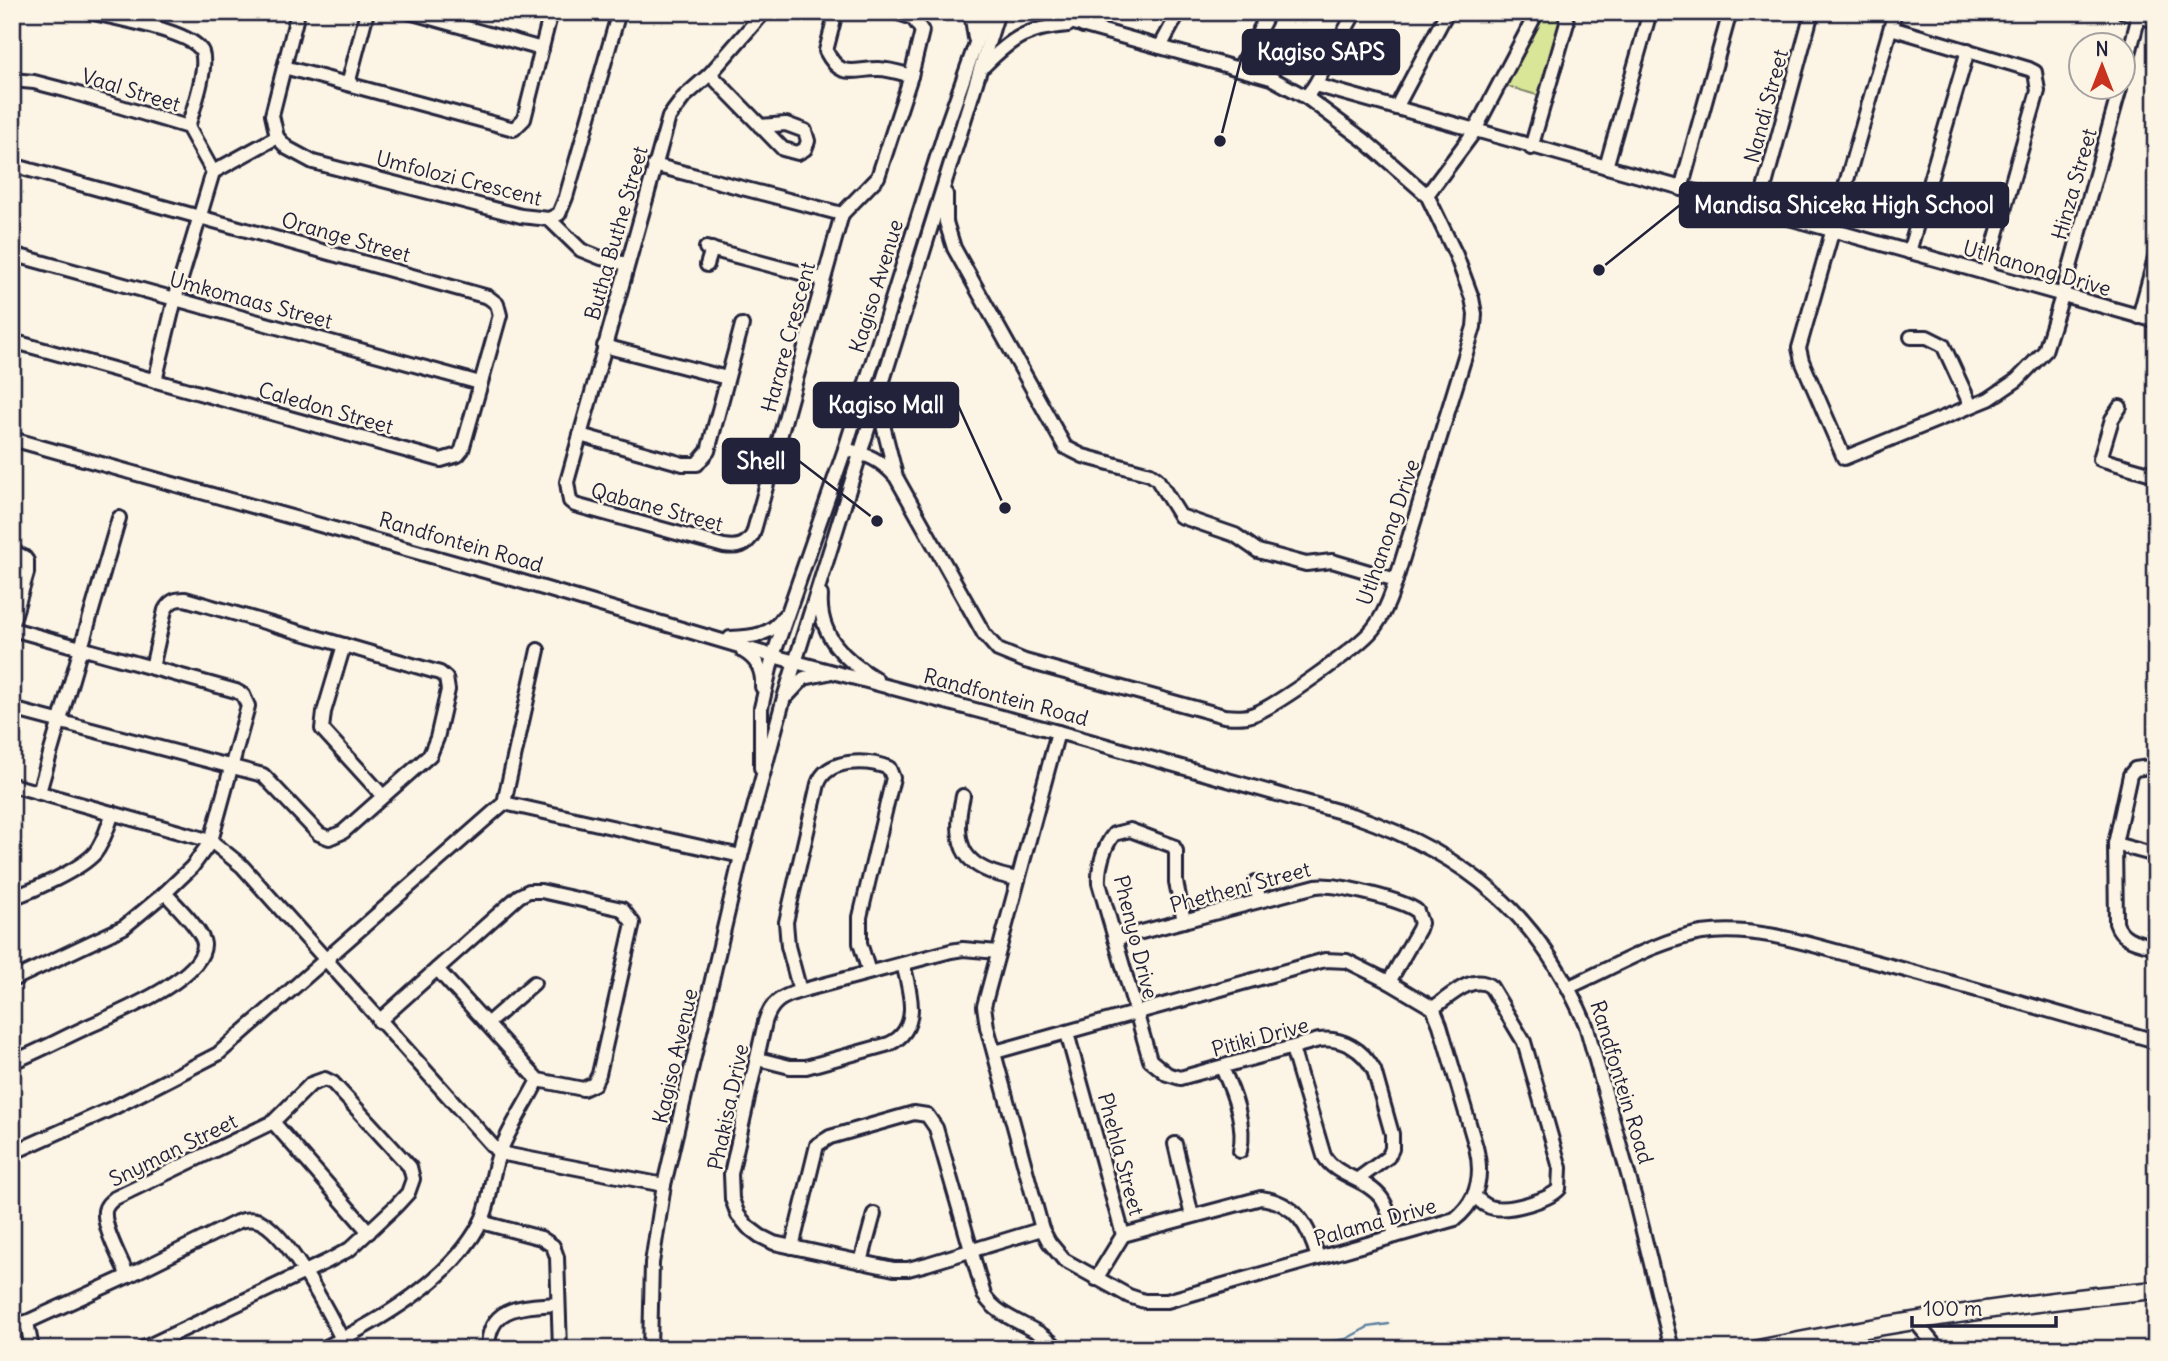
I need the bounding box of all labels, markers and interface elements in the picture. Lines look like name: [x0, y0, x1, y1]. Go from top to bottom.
callout: Kagiso SAPS: [1243, 30, 1399, 74]
north arrow: [2066, 32, 2136, 102]
text: Kagiso SAPS: [1257, 37, 1385, 66]
text: N: [2095, 37, 2109, 61]
street label: Nandi Street: [1738, 46, 1794, 166]
street label: Vaal Street: [78, 62, 184, 118]
street label: Hinza Street: [2045, 125, 2103, 243]
street label: Butha Buthe Street: [578, 143, 654, 323]
street label: Umfolozi Crescent: [373, 144, 545, 212]
callout: Mandisa Shiceka High School: [1680, 183, 2008, 227]
text: Mandisa Shiceka High School: [1694, 190, 1994, 219]
street label: Orange Street: [278, 206, 414, 268]
street label: Kagiso Avenue: [843, 216, 909, 356]
street label: Utlhanong Drive: [1960, 234, 2114, 302]
street label: Harare Crescent: [755, 259, 821, 415]
street label: Umkomaas Street: [166, 265, 336, 335]
street label: Caledon Street: [255, 376, 397, 440]
callout: Kagiso Mall: [814, 383, 958, 427]
text: Kagiso Mall: [828, 390, 944, 419]
callout: Shell: [723, 439, 799, 483]
text: Shell: [737, 446, 785, 475]
street label: Utlhanong Drive: [1350, 455, 1426, 609]
street label: Qabane Street: [588, 476, 726, 538]
street label: Randfontein Road: [376, 506, 546, 578]
street label: Randfontein Road: [921, 662, 1091, 732]
street label: Phetheni Street: [1167, 855, 1313, 919]
street label: Phenyo Drive: [1108, 872, 1164, 1002]
street label: Kagiso Avenue: [646, 986, 704, 1126]
street label: Randfontein Road: [1584, 997, 1660, 1167]
street label: Pitiki Drive: [1209, 1011, 1311, 1063]
street label: Phakisa Drive: [701, 1041, 755, 1173]
street label: Phehla Street: [1092, 1090, 1150, 1218]
street label: Snyman Street: [104, 1107, 242, 1193]
street label: Palama Drive: [1311, 1192, 1439, 1252]
scale bar: [1912, 1284, 2056, 1328]
text: 100 m: [1923, 1295, 1982, 1322]

